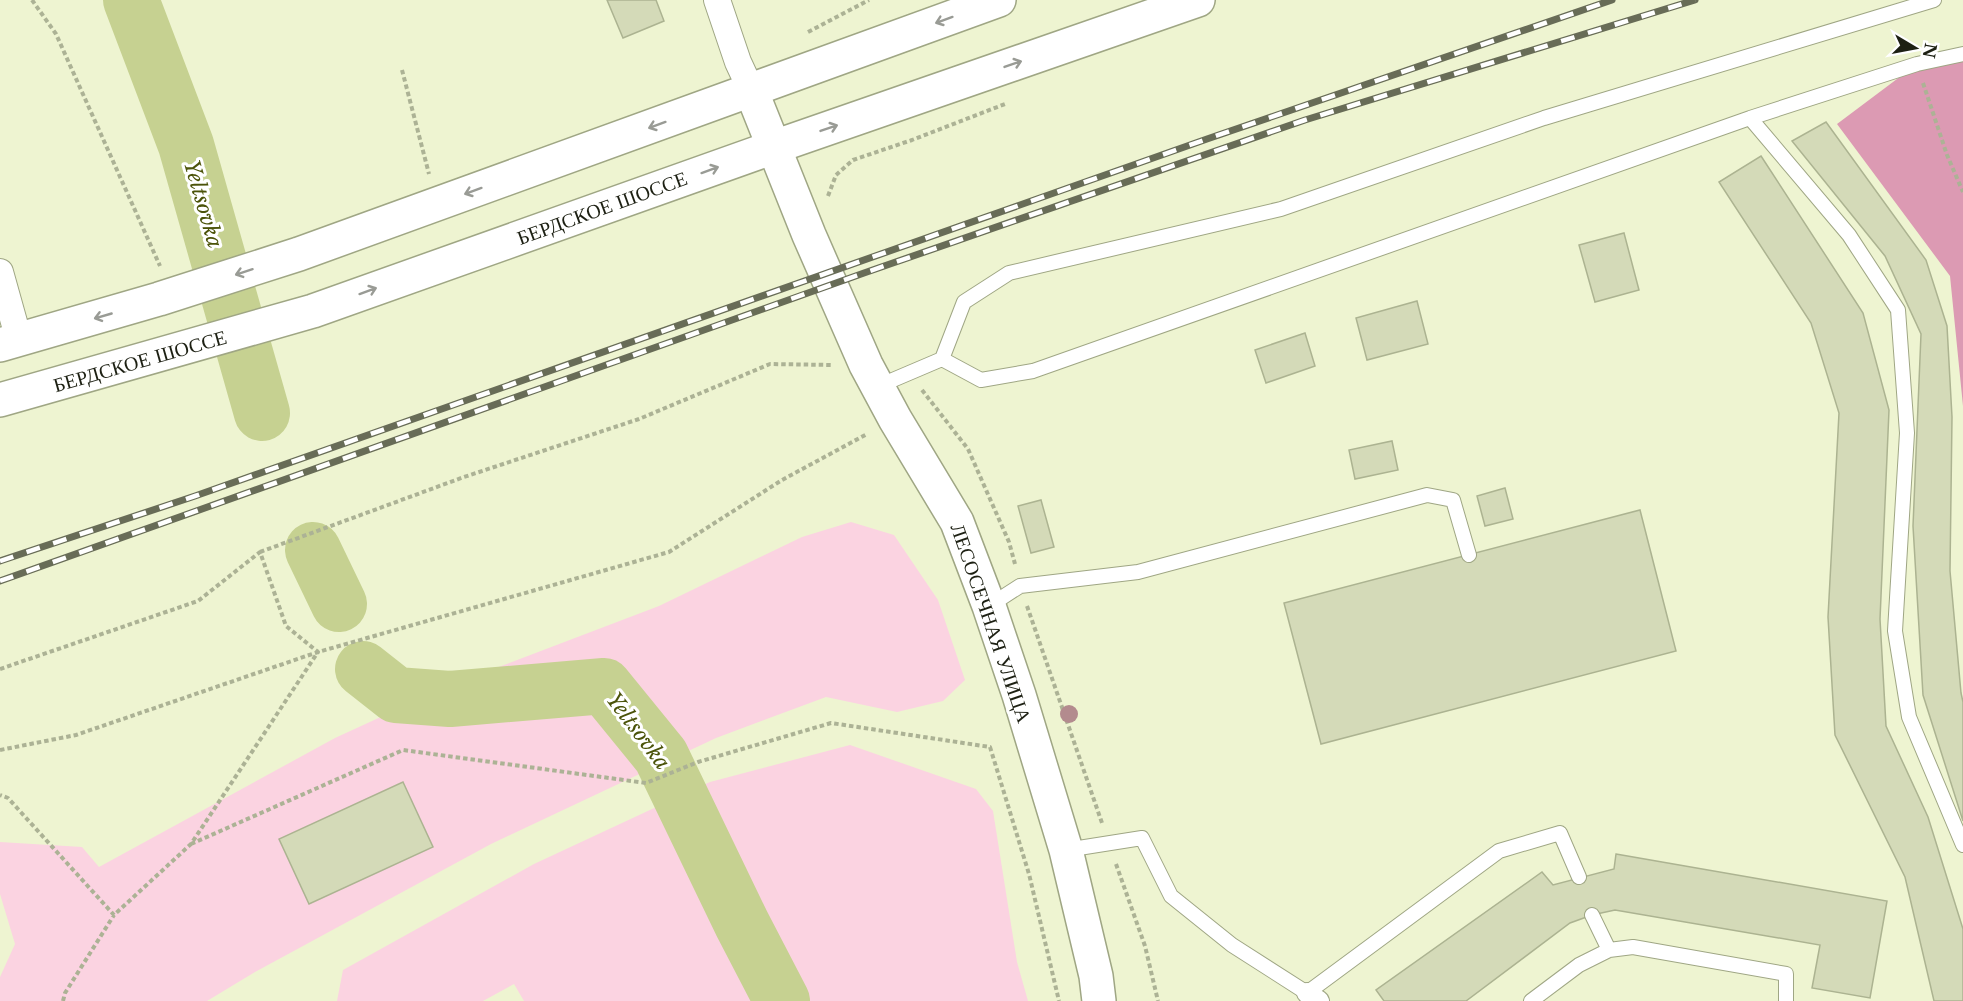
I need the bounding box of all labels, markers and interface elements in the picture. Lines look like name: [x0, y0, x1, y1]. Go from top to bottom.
one-way arrow: [935, 15, 954, 26]
north arrow: [1885, 18, 1945, 78]
text: N: [1919, 41, 1941, 60]
one-way arrow: [1003, 58, 1022, 69]
one-way arrow: [648, 120, 667, 131]
one-way arrow: [819, 122, 838, 133]
water label: Yeltsovka: [178, 157, 228, 251]
one-way arrow: [700, 163, 719, 174]
street label: БЕРДСКОЕ ШОССЕ: [514, 166, 690, 250]
one-way arrow: [464, 186, 483, 197]
one-way arrow: [235, 267, 254, 278]
one-way arrow: [358, 285, 377, 296]
one-way arrow: [94, 311, 113, 322]
street label: БЕРДСКОЕ ШОССЕ: [51, 325, 229, 397]
street label: ЛЕСОСЕЧНАЯ УЛИЦА: [946, 520, 1037, 726]
water label: Yeltsovka: [600, 687, 676, 775]

